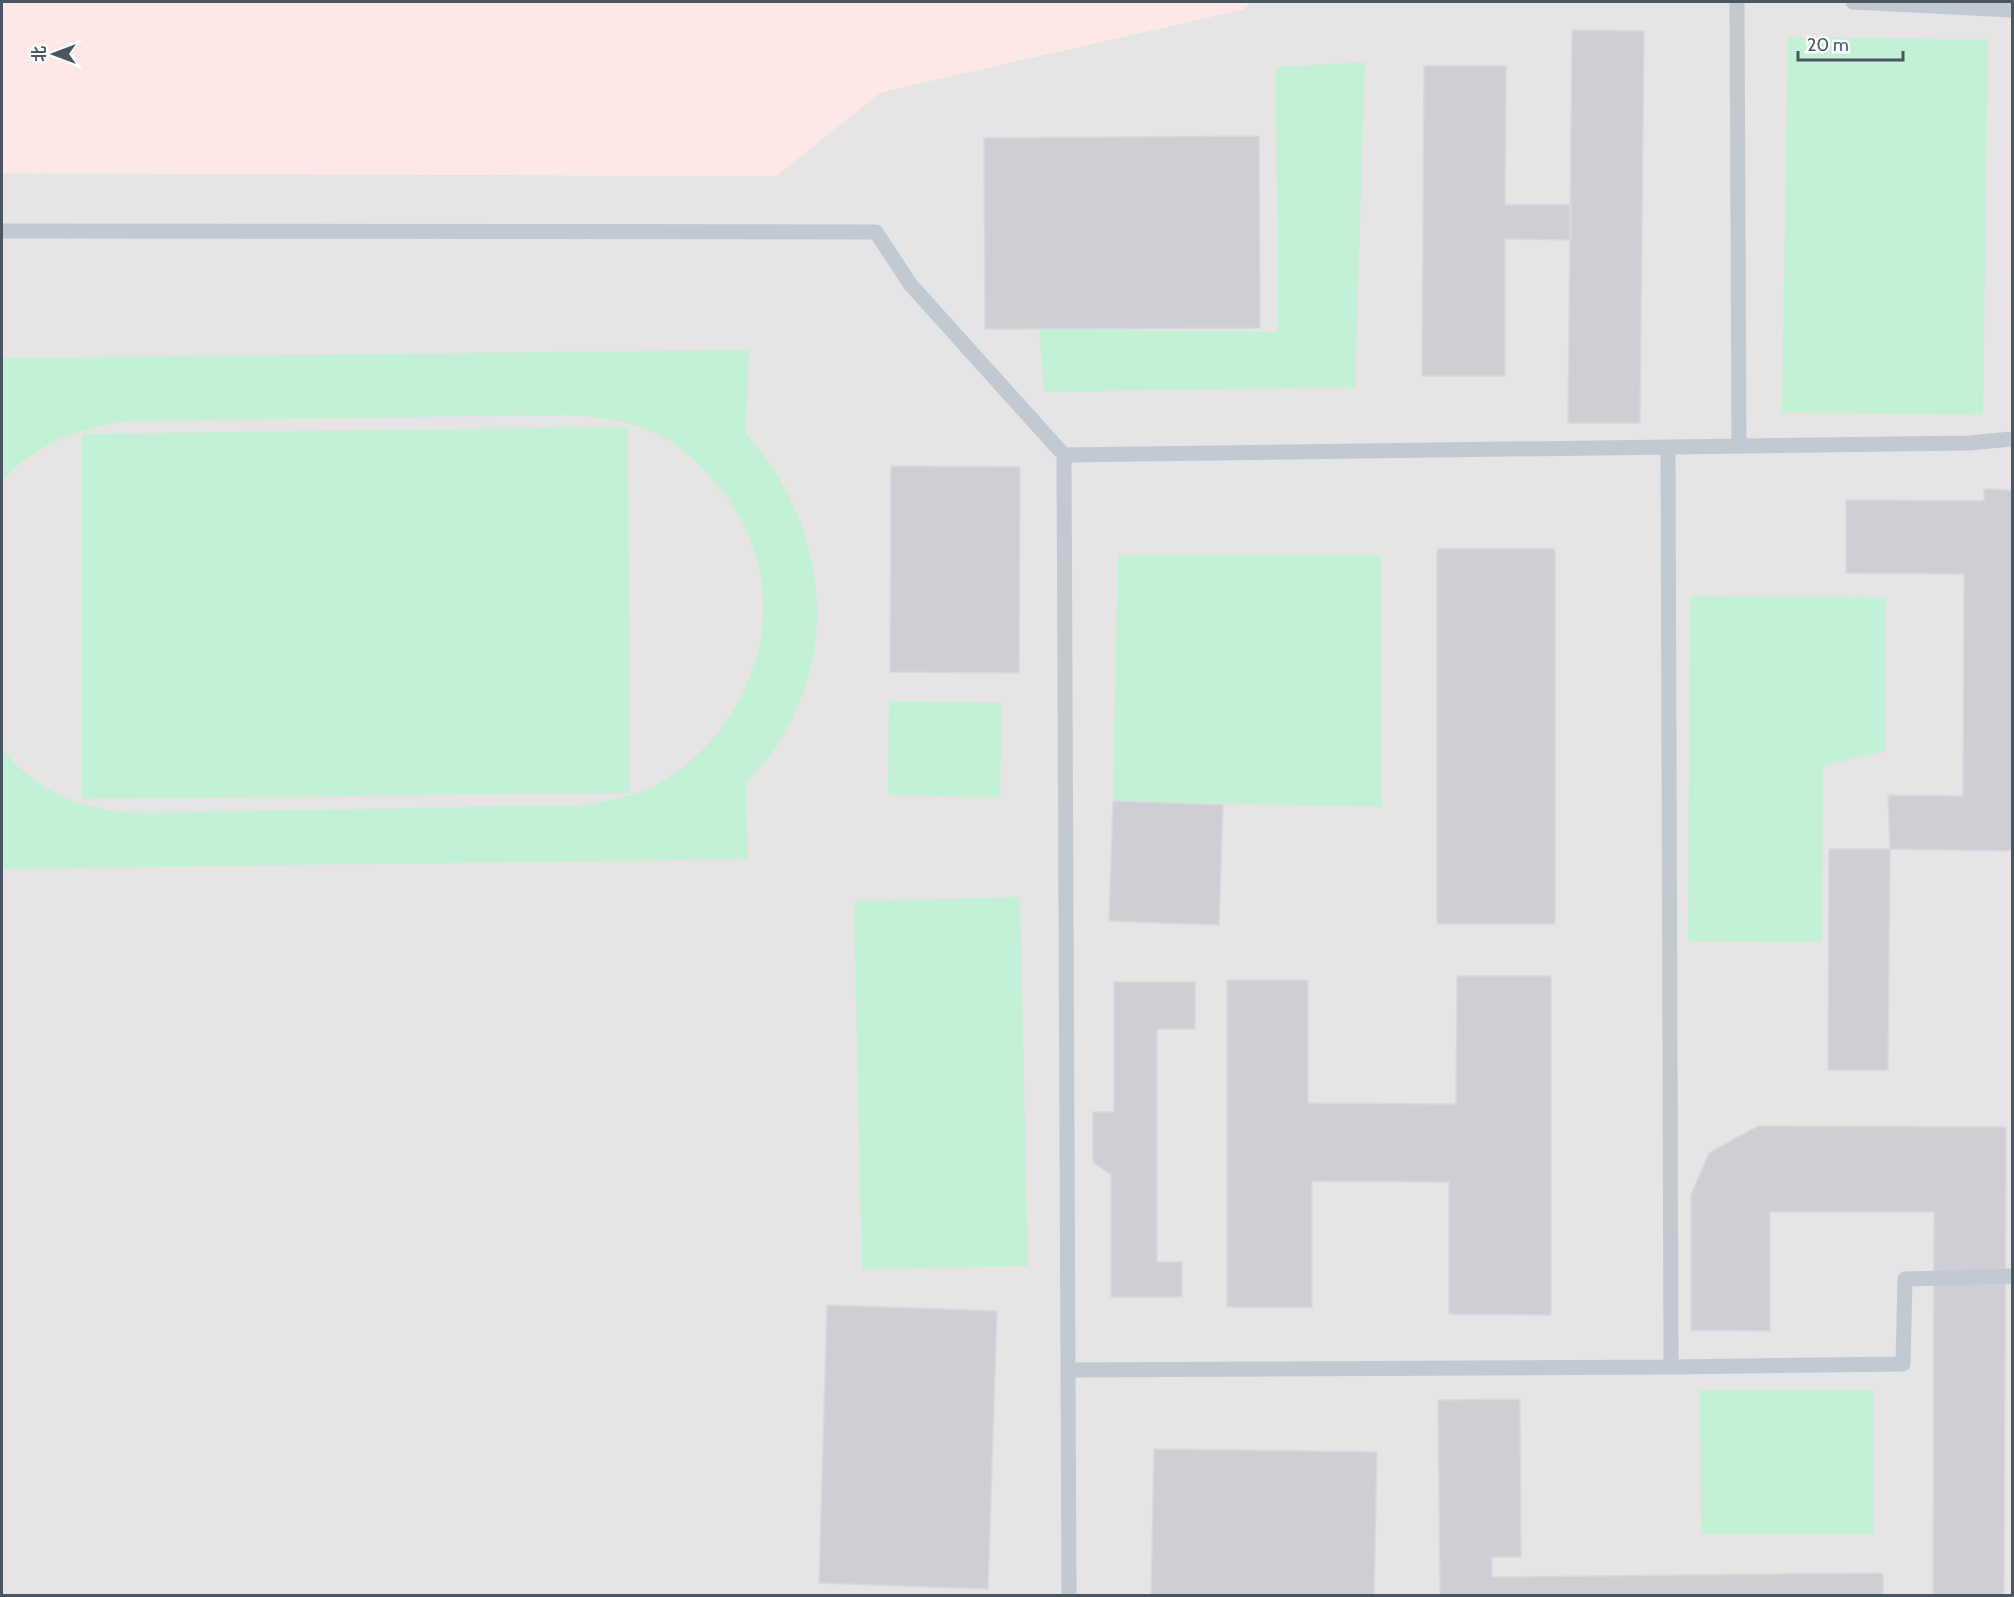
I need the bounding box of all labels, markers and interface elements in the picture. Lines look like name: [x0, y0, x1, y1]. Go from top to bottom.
north arrow: [24, 24, 84, 84]
scale bar: [1798, 24, 1903, 62]
text: 20 m: [1807, 34, 1849, 56]
text: 北: [30, 46, 49, 62]

